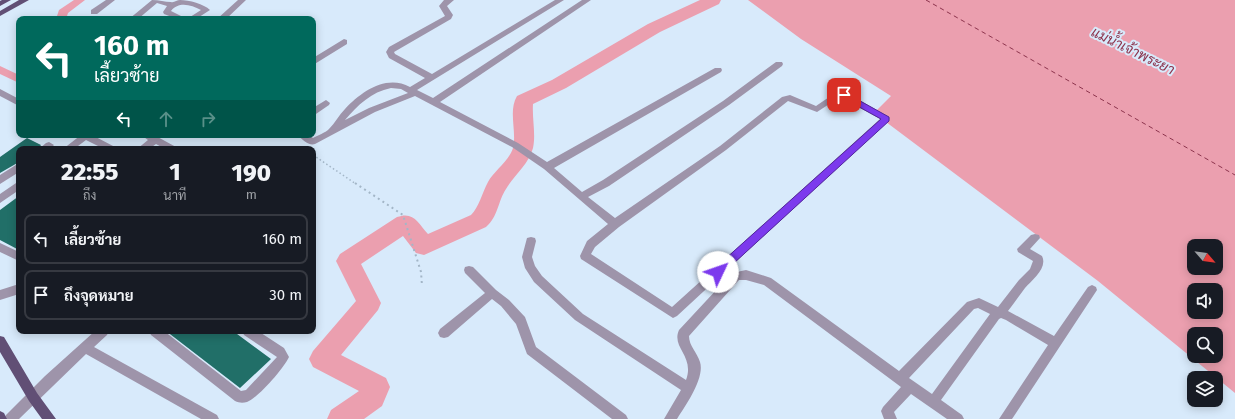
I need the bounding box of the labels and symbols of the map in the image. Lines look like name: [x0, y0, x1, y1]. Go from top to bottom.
water label: แม่น้ำเจ้าพระยา: [1089, 20, 1179, 79]
pin: [827, 78, 861, 112]
north arrow: [1187, 239, 1223, 275]
position arrow: [697, 251, 739, 293]

